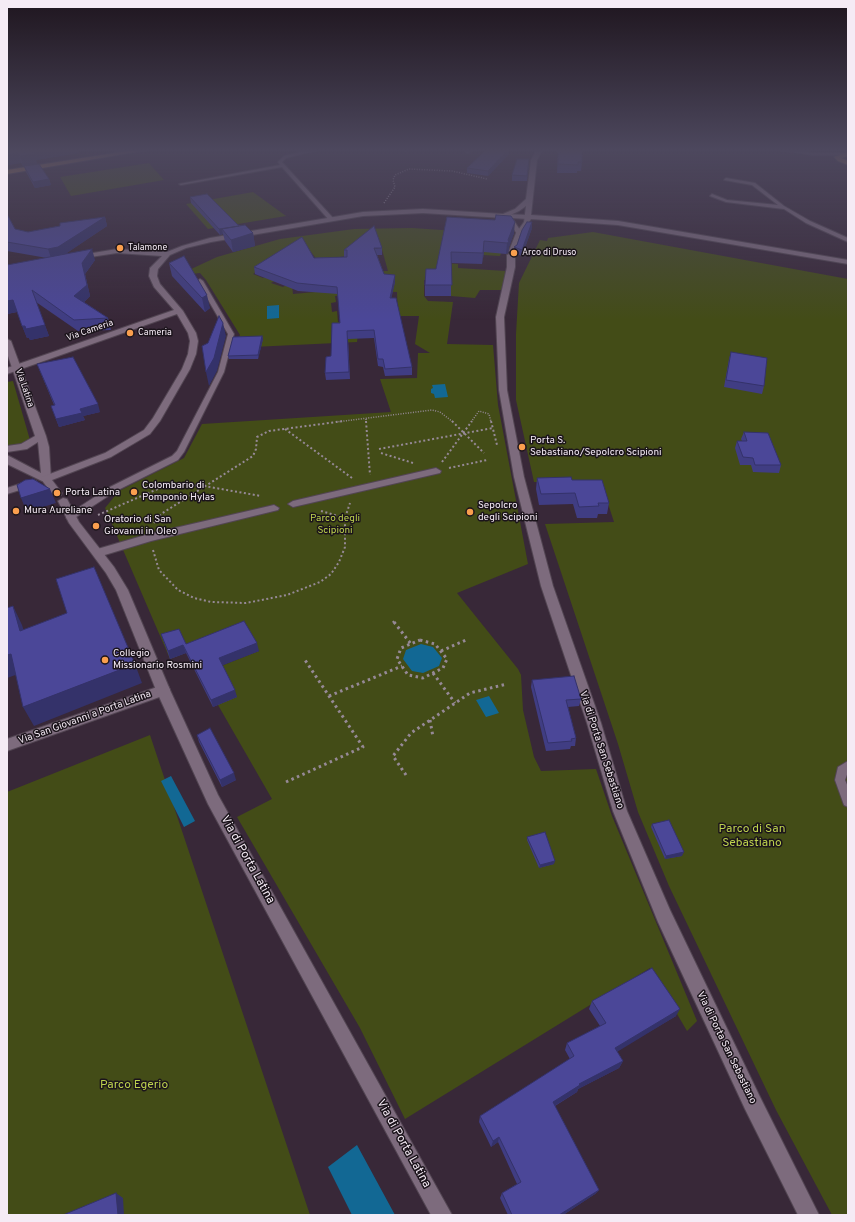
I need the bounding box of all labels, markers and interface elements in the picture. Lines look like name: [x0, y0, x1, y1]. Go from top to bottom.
marker: Talamone: [115, 243, 125, 253]
place label: Talamone: [128, 243, 167, 253]
marker: Arco di Druso: [509, 248, 519, 258]
place label: Arco di Druso: [522, 248, 576, 258]
street label: Via Cameria: [65, 318, 115, 344]
marker: Cameria: [125, 328, 135, 338]
place label: Cameria: [138, 328, 172, 338]
street label: Via Latina: [12, 367, 36, 409]
place label: Porta S. Sebastiano/Sepolcro Scipioni: [530, 435, 662, 458]
marker: Porta S. Sebastiano/Sepolcro Scipioni: [517, 442, 527, 452]
place label: Colombario di Pomponio Hylas: [142, 480, 215, 504]
place label: Porta Latina: [65, 487, 120, 499]
marker: Colombario di Pomponio Hylas: [129, 487, 139, 497]
marker: Porta Latina: [52, 488, 62, 498]
place label: Sepolcro degli Scipioni: [478, 500, 538, 524]
place label: Mura Aureliane: [24, 505, 92, 517]
marker: Mura Aureliane: [11, 506, 21, 516]
marker: Sepolcro degli Scipioni: [465, 507, 475, 517]
park label: Parco degli Scipioni: [310, 513, 360, 536]
place label: Oratorio di San Giovanni in Oleo: [104, 514, 177, 538]
marker: Oratorio di San Giovanni in Oleo: [91, 521, 101, 531]
place label: Collegio Missionario Rosmini: [113, 648, 202, 672]
marker: Collegio Missionario Rosmini: [100, 655, 110, 665]
street label: Via San Giovanni a Porta Latina: [17, 688, 153, 748]
street label: Via di Porta San Sebastiano: [576, 689, 626, 811]
street label: Via di Porta Latina: [217, 813, 277, 907]
park label: Parco di San Sebastiano: [719, 823, 785, 851]
street label: Via di Porta San Sebastiano: [694, 990, 758, 1106]
park label: Parco Egerio: [100, 1079, 168, 1093]
street label: Via di Porta Latina: [373, 1097, 433, 1191]

